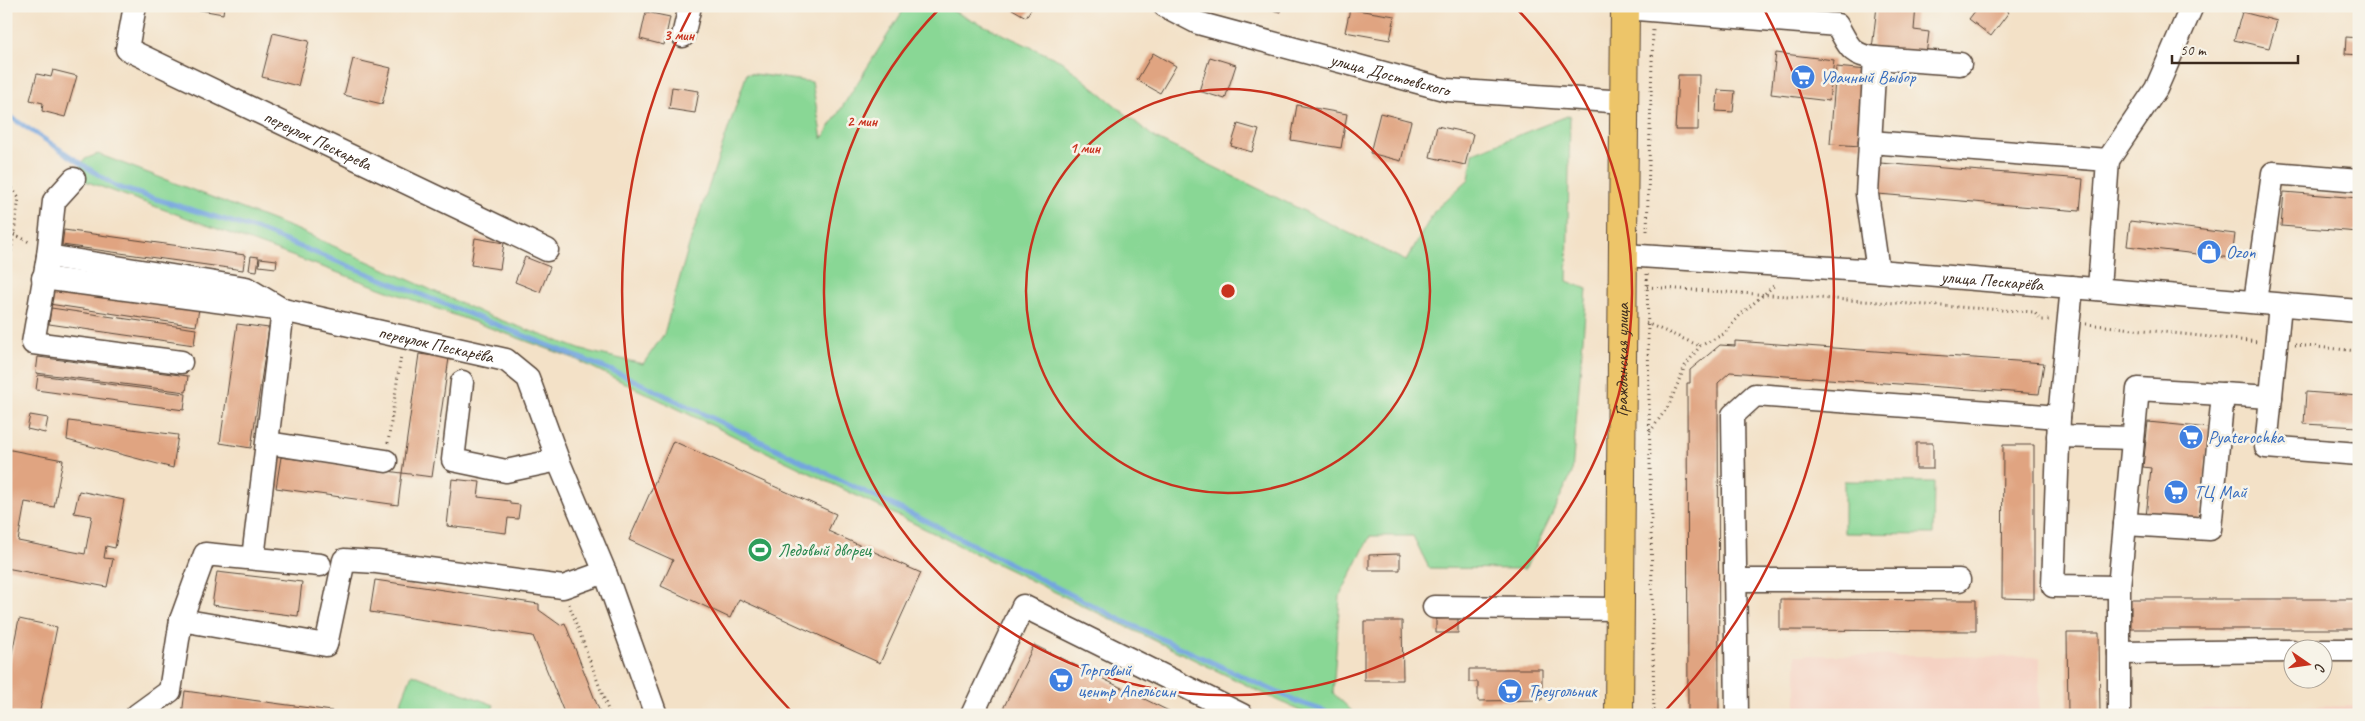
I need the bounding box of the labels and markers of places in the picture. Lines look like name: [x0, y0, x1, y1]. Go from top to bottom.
supermarket icon: Удачный Выбор: [1790, 64, 1816, 90]
place label: Удачный Выбор: [1820, 66, 1917, 88]
shop icon: Ozon: [2196, 239, 2222, 265]
place label: Ozon: [2226, 241, 2256, 263]
centre of rings: [1219, 282, 1237, 300]
supermarket icon: Pyaterochka: [2178, 424, 2204, 450]
place label: Pyaterochka: [2208, 426, 2285, 448]
supermarket icon: ТЦ Май: [2163, 479, 2189, 505]
place label: ТЦ Май: [2194, 481, 2248, 503]
sports icon: Ледовый дворец: [747, 537, 773, 563]
place label: Ледовый дворец: [778, 539, 873, 561]
place label: Торговый центр Апельсин: [1078, 659, 1177, 702]
supermarket icon: Торговый центр Апельсин: [1048, 667, 1074, 693]
supermarket icon: Треугольник: [1497, 678, 1523, 704]
place label: Треугольник: [1528, 680, 1598, 702]

